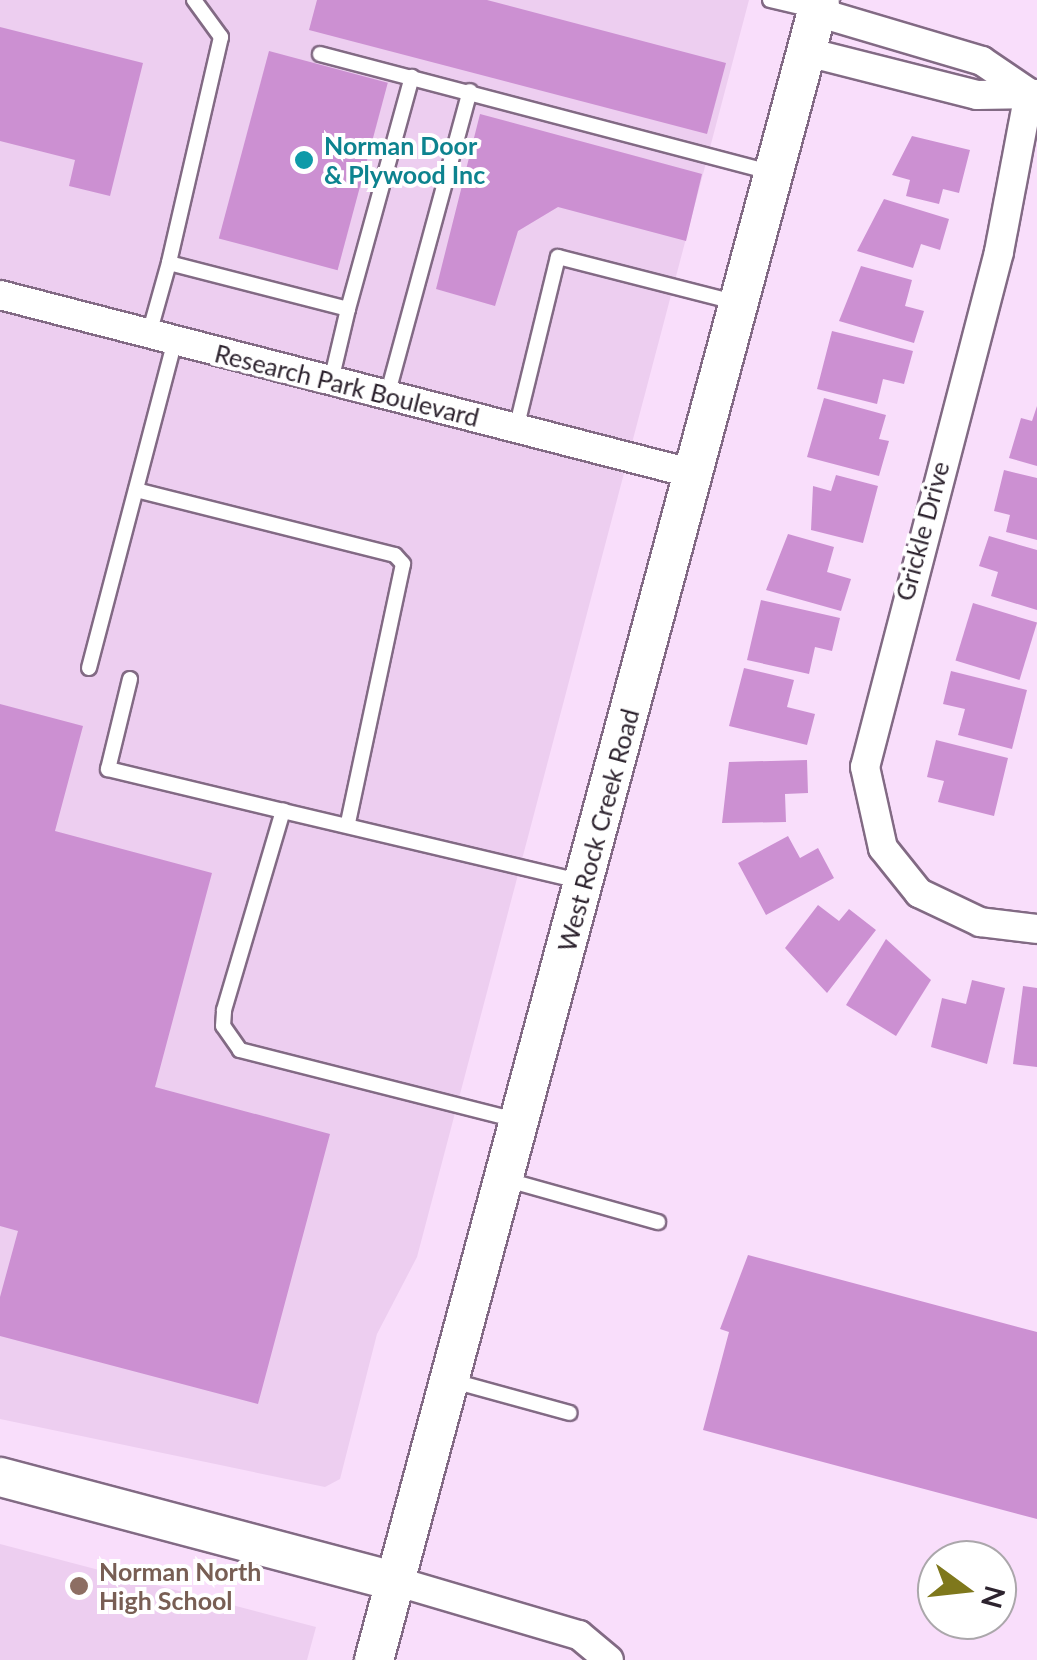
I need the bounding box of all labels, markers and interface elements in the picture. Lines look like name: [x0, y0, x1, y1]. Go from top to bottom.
place label: Norman Door & Plywood Inc: [324, 131, 485, 190]
marker: Norman Door & Plywood Inc: [293, 149, 315, 171]
street label: Research Park Boulevard: [212, 338, 482, 432]
street label: Grickle Drive: [889, 458, 955, 604]
street label: West Rock Creek Road: [551, 705, 645, 955]
north arrow: [917, 1540, 1017, 1640]
place label: Norman North High School: [99, 1557, 261, 1616]
marker: Norman North High School: [68, 1575, 90, 1597]
text: N: [975, 1582, 1013, 1612]

